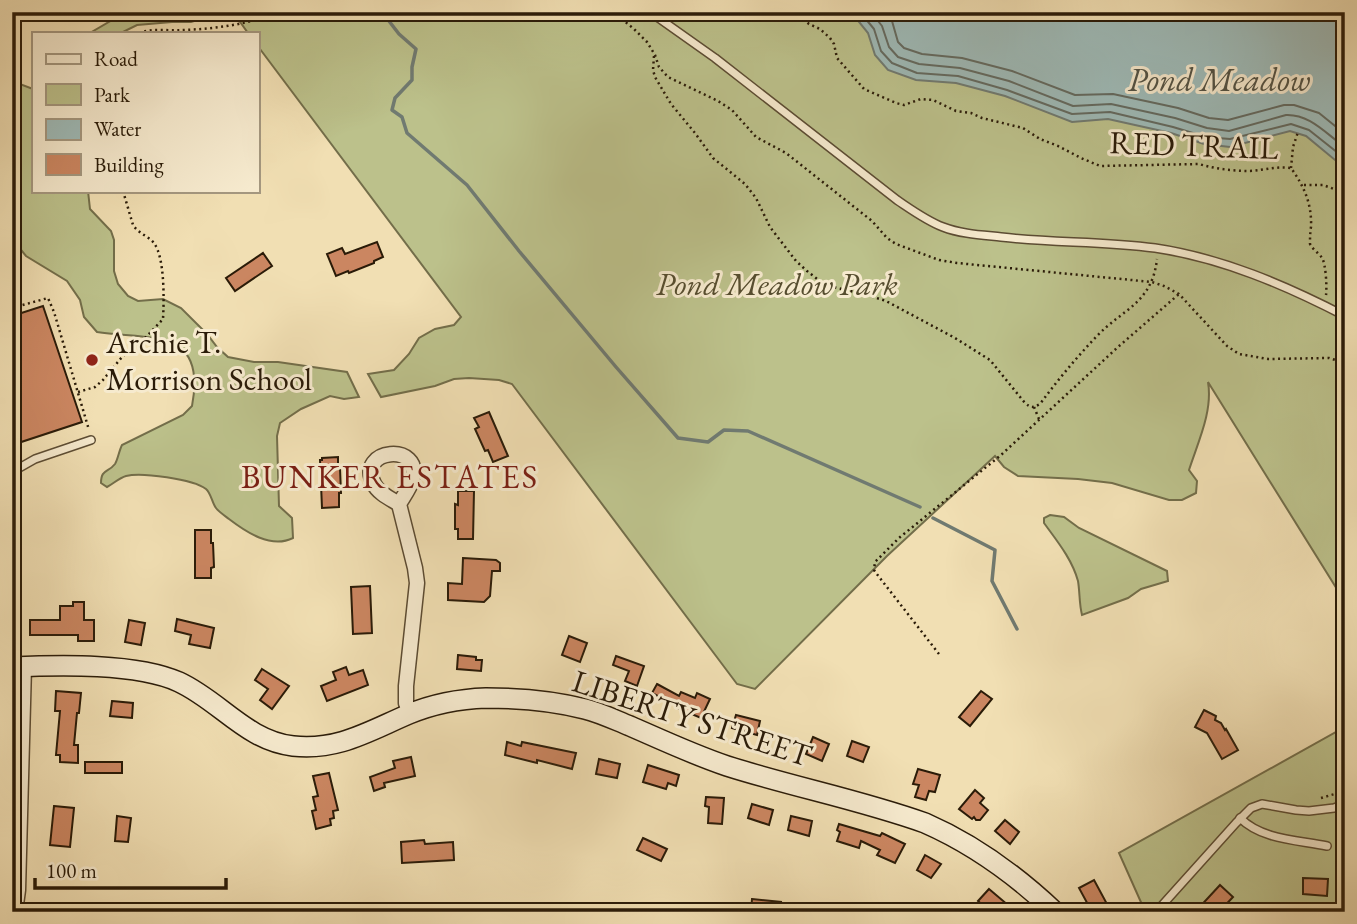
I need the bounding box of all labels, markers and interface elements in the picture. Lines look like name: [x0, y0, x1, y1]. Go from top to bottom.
legend: [32, 32, 259, 192]
text: Road: [94, 45, 138, 72]
water label: Pond Meadow: [1128, 58, 1311, 101]
text: Park: [94, 81, 131, 108]
text: Water: [94, 115, 141, 142]
street label: RED TRAIL: [1109, 121, 1279, 169]
text: Building: [94, 151, 164, 178]
park label: Pond Meadow Park: [656, 263, 898, 305]
place label: Archie T. Morrison School: [105, 321, 312, 400]
marker: Archie T. Morrison School: [84, 352, 100, 368]
district label: BUNKER ESTATES: [241, 455, 539, 498]
street label: LIBERTY STREET: [567, 660, 817, 777]
scale bar: [35, 847, 226, 891]
text: 100 m: [46, 857, 97, 884]

